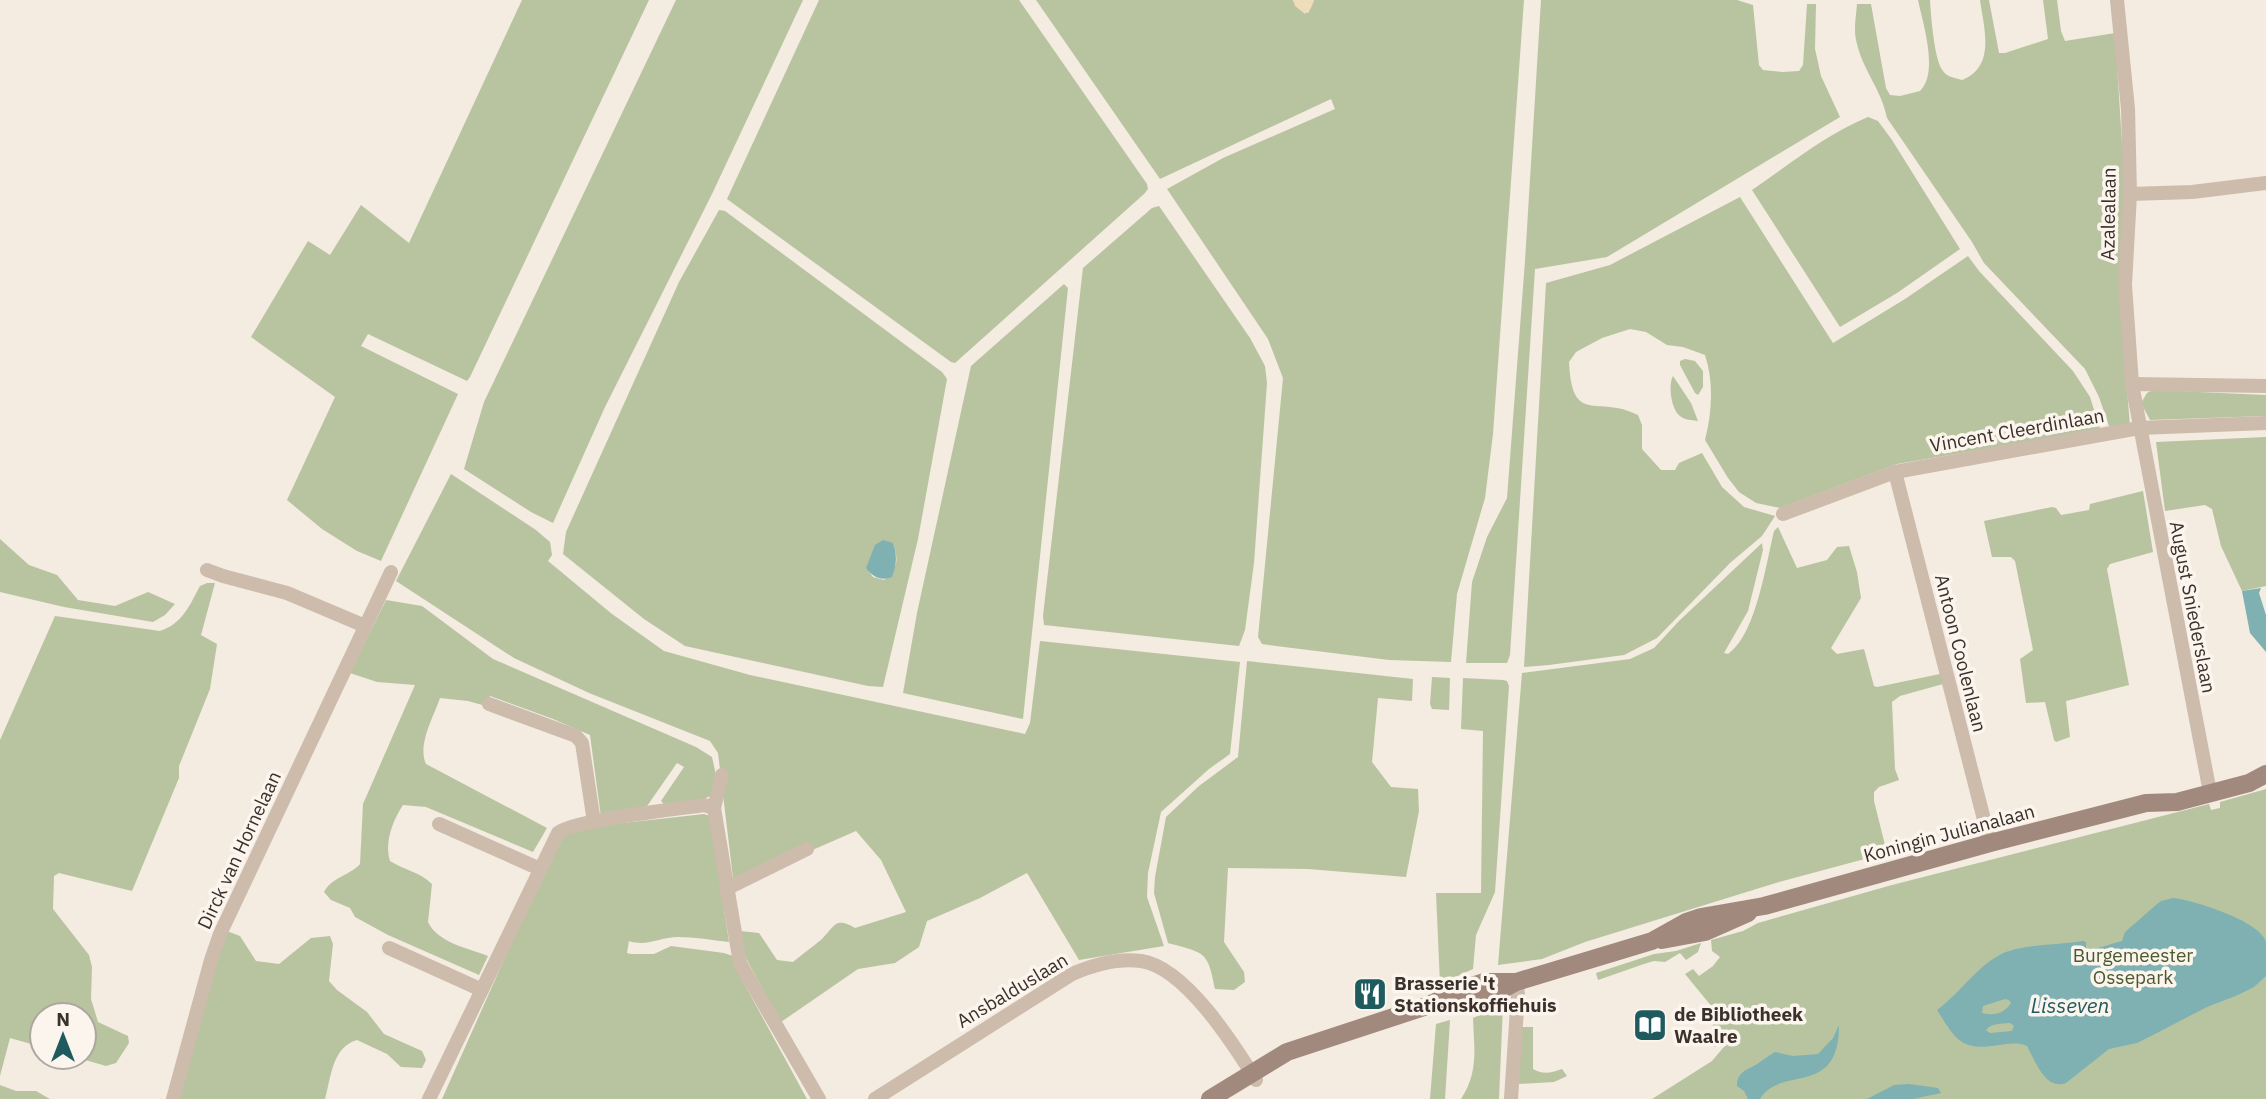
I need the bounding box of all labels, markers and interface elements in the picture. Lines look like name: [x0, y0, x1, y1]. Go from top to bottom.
street label: Azalealaan: [2095, 167, 2121, 261]
street label: Vincent Cleerdinlaan: [1928, 403, 2106, 457]
street label: August Sniederslaan: [2165, 519, 2221, 695]
street label: Antoon Coolenlaan: [1930, 572, 1992, 734]
street label: Dirck van Hornelaan: [192, 767, 286, 933]
street label: Koningin Julianalaan: [1861, 799, 2037, 867]
park label: Burgemeester Ossepark: [2073, 943, 2193, 989]
street label: Ansbalduslaan: [952, 947, 1072, 1033]
place label: Brasserie 't Stationskoffiehuis: [1394, 971, 1557, 1017]
restaurant icon: Brasserie 't Stationskoffiehuis: [1351, 975, 1389, 1013]
water label: Lisseven: [2031, 991, 2109, 1019]
north arrow: [28, 1001, 98, 1071]
place label: de Bibliotheek Waalre: [1674, 1002, 1803, 1048]
library icon: de Bibliotheek Waalre: [1631, 1006, 1669, 1044]
text: N: [56, 1007, 70, 1031]

